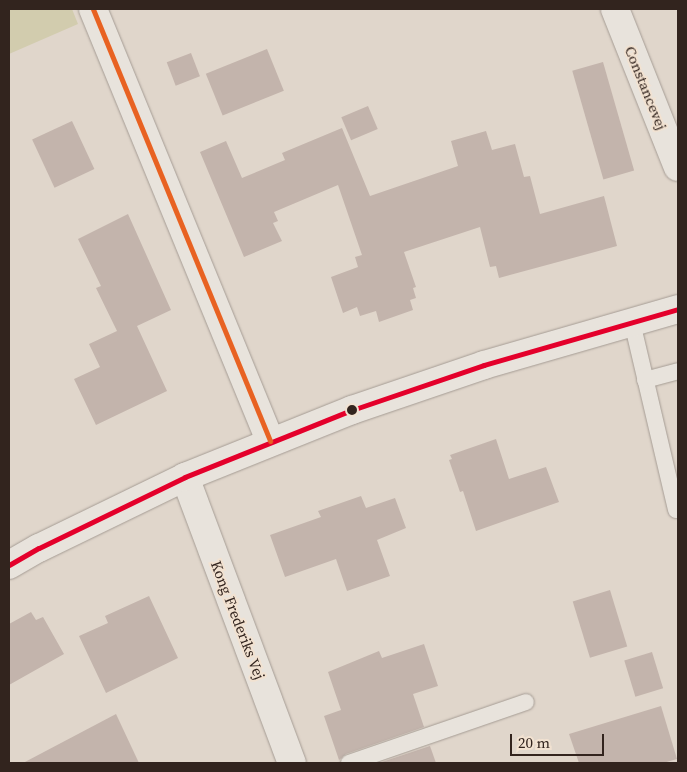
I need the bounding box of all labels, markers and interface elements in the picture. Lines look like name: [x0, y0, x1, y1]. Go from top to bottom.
street label: Constancevej: [621, 43, 671, 133]
unlabelled marker: [347, 405, 357, 415]
street label: Kong Frederiks Vej: [207, 558, 269, 682]
scale bar: [512, 724, 606, 756]
text: 20 m: [518, 732, 550, 753]

